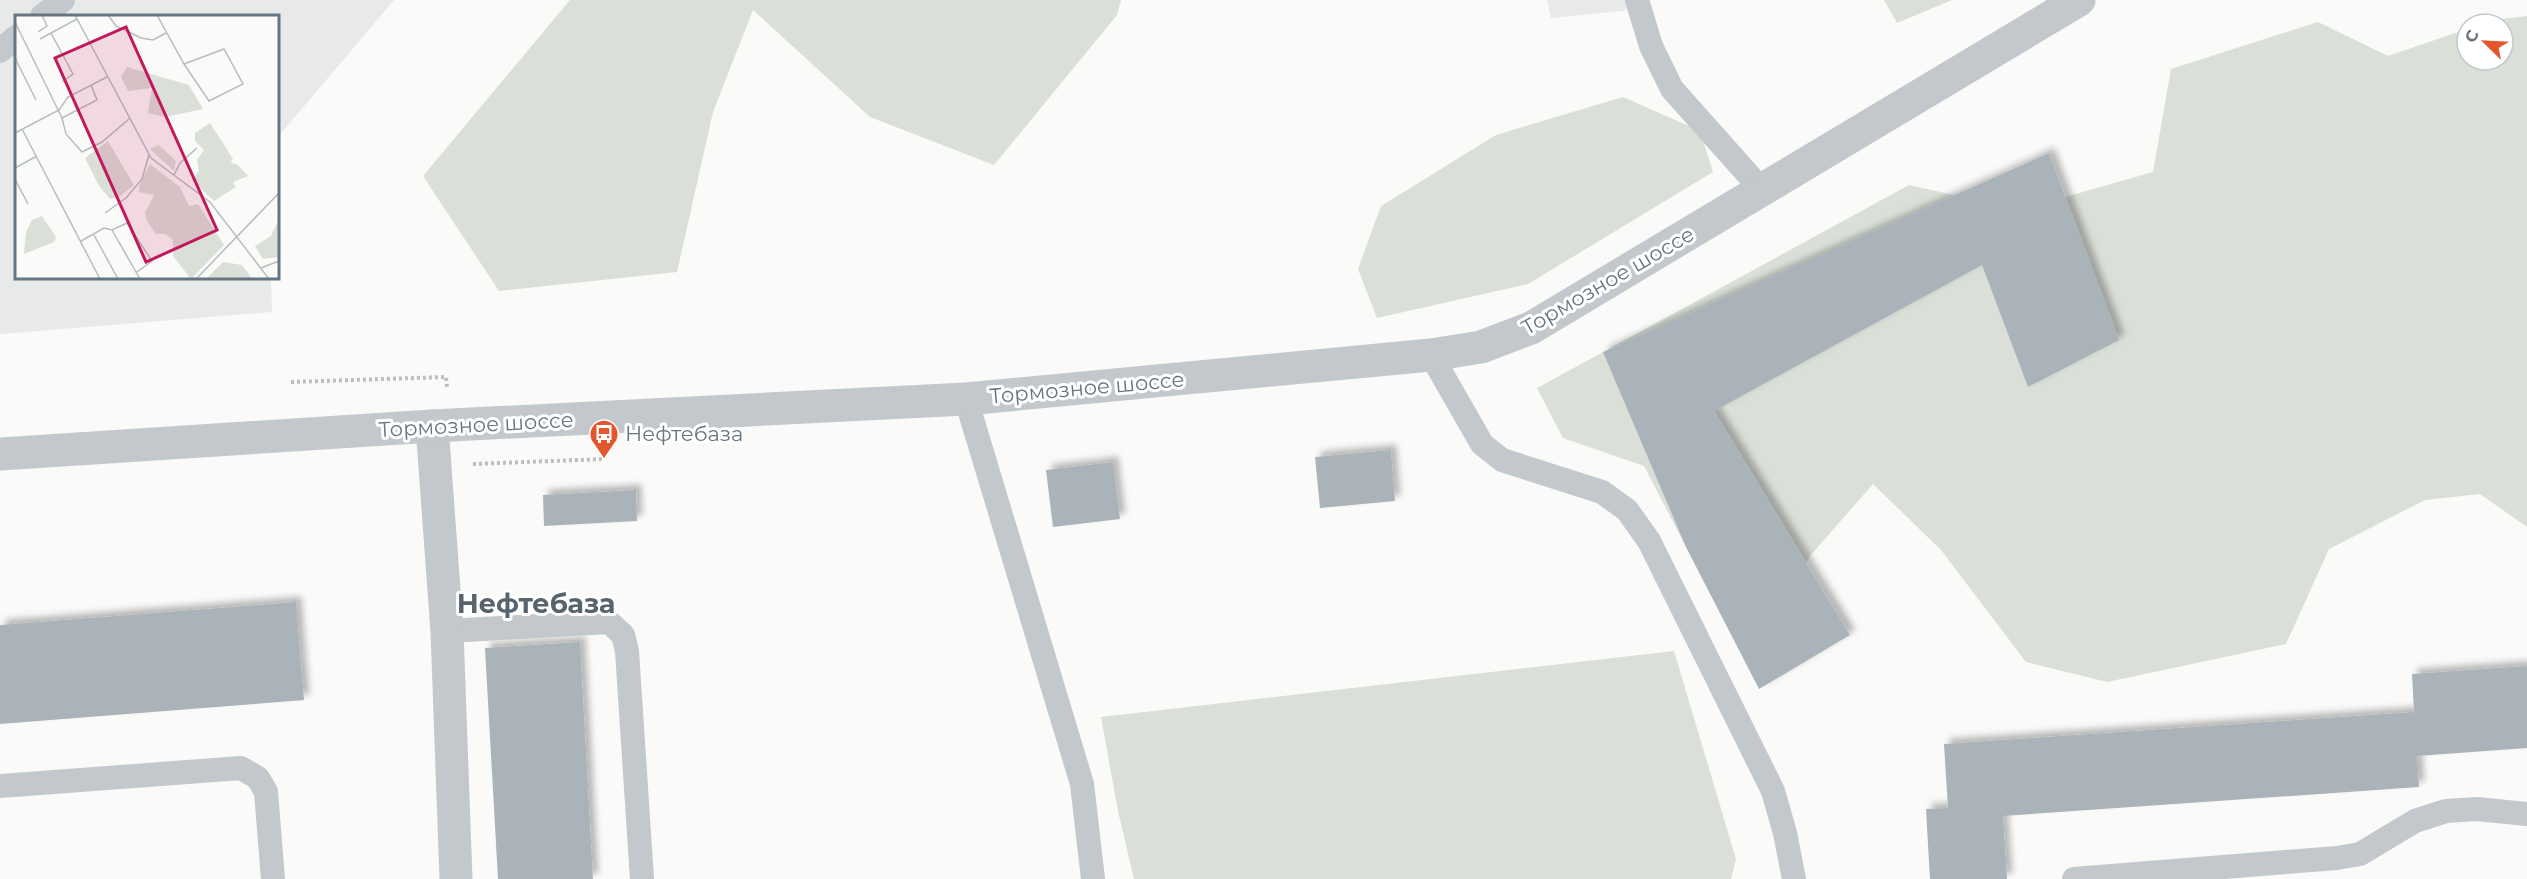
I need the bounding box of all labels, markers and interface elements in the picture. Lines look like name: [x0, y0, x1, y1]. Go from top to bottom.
north arrow: [2455, 12, 2515, 72]
inset map: [15, 15, 279, 279]
text: С: [2461, 27, 2483, 45]
street label: Тормозное шоссе: [1517, 221, 1699, 340]
street label: Тормозное шоссе: [989, 367, 1185, 408]
street label: Тормозное шоссе: [378, 407, 574, 442]
bus stop icon: Нефтебаза: [588, 418, 620, 460]
place label: Нефтебаза: [625, 421, 743, 446]
district label: Нефтебаза: [457, 587, 615, 620]

